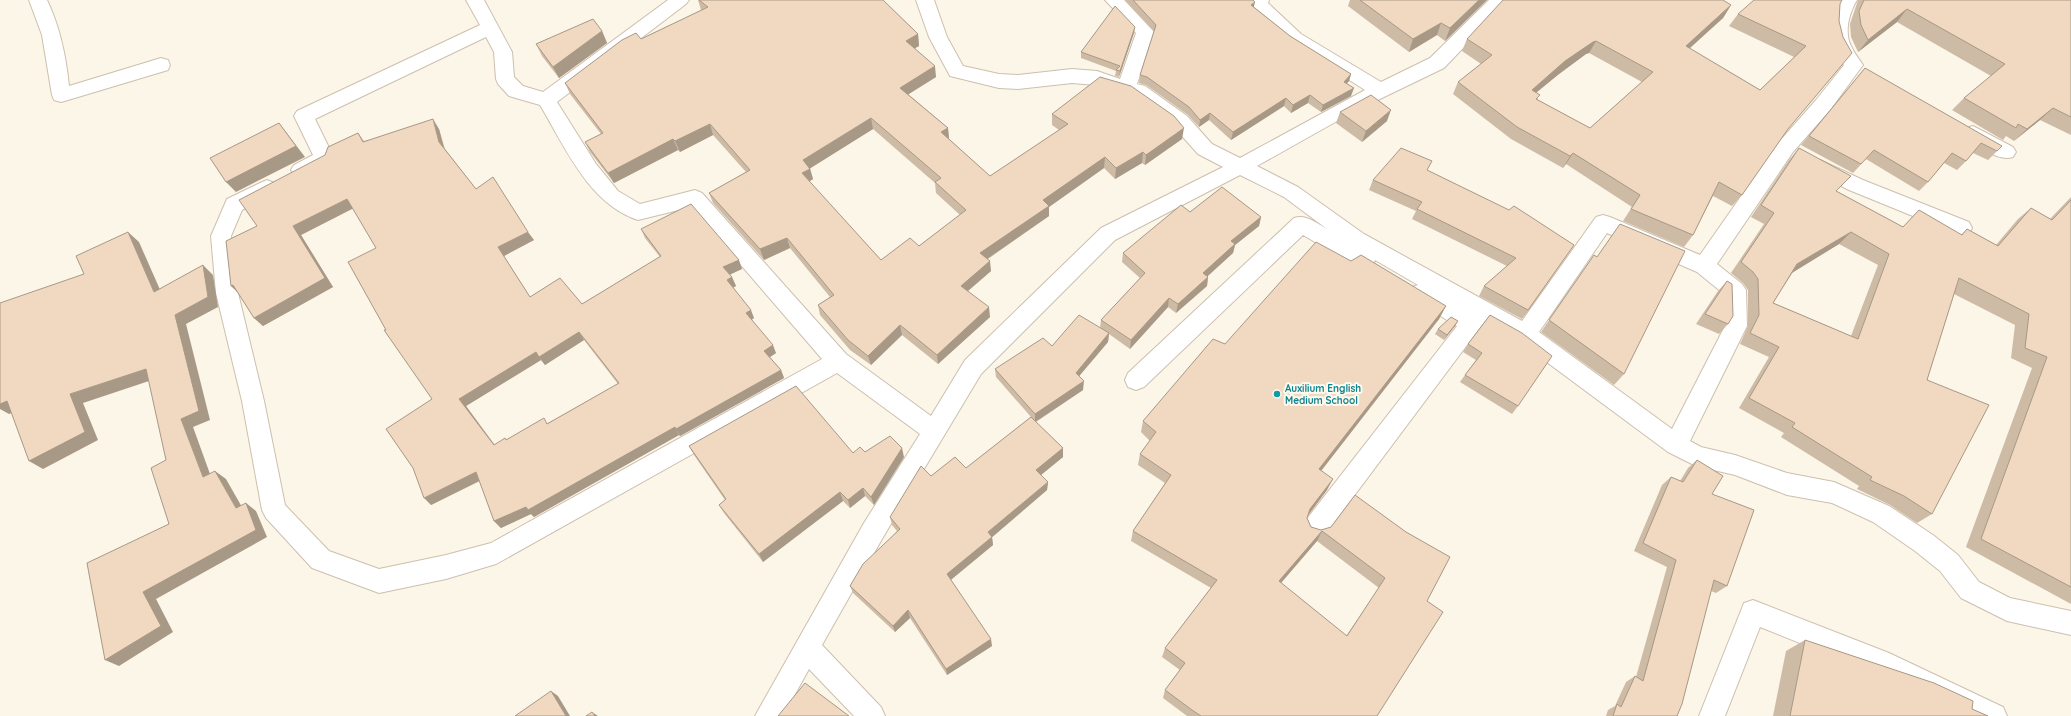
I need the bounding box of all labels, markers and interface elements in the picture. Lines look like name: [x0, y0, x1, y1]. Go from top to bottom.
place label: Auxilium English Medium School: [1285, 382, 1361, 407]
marker: Auxilium English Medium School: [1272, 389, 1282, 399]

